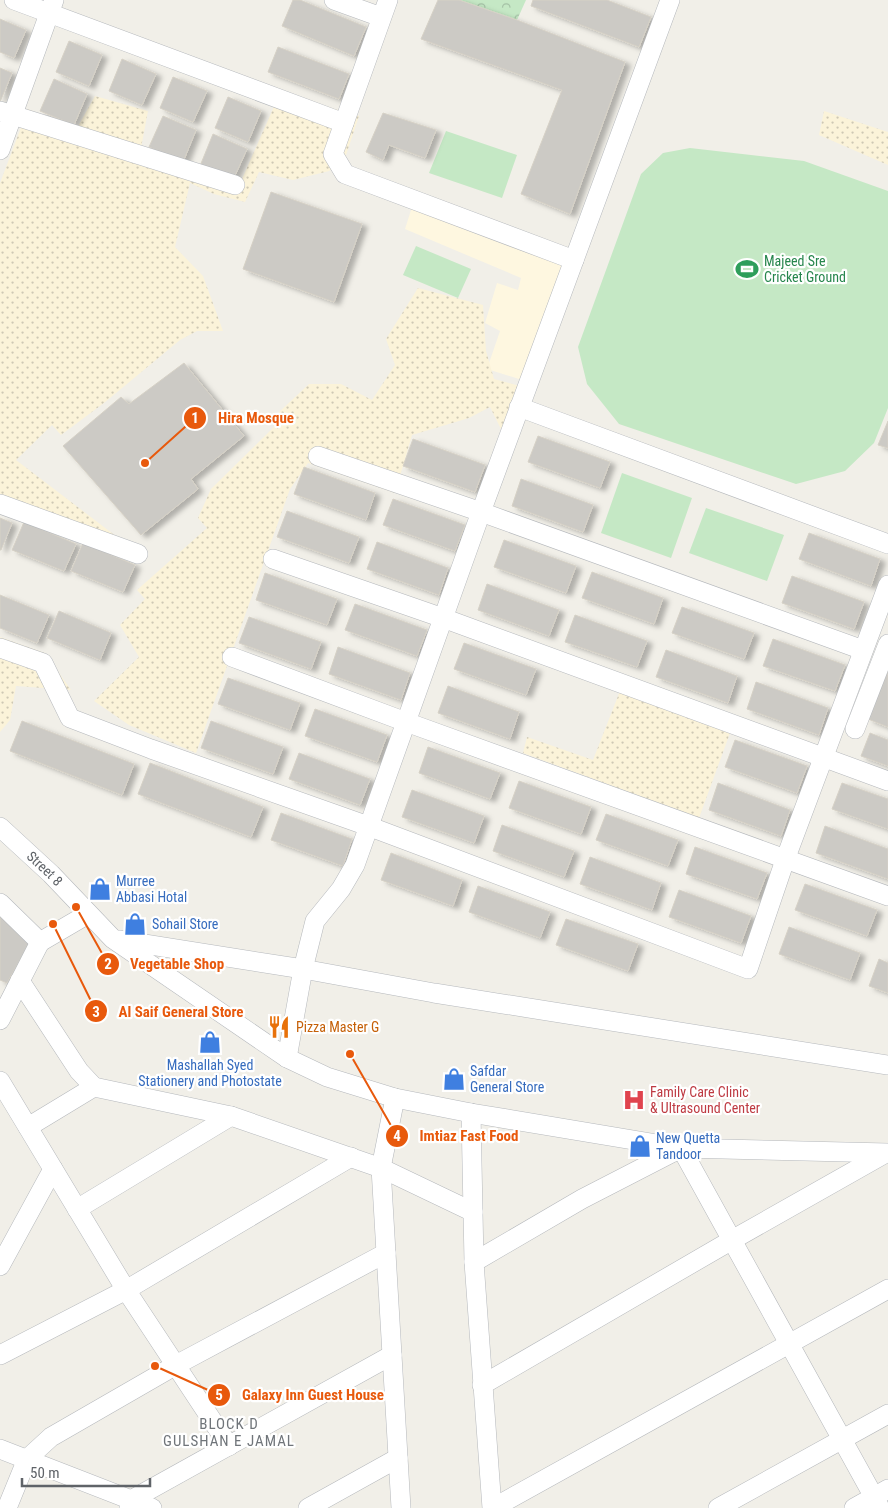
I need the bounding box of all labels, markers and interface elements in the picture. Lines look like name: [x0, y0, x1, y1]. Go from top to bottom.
place label: Majeed Sre Cricket Ground: [764, 253, 846, 285]
sports icon: Majeed Sre Cricket Ground: [734, 256, 760, 282]
callout: Hira Mosque: [183, 403, 304, 433]
text: 1: [191, 409, 199, 427]
text: Hira Mosque: [218, 409, 294, 427]
street label: Street 8: [24, 848, 66, 889]
place label: Murree Abbasi Hotal: [116, 873, 187, 905]
shop icon: Murree Abbasi Hotal: [87, 876, 113, 902]
shop icon: Sohail Store: [122, 911, 148, 937]
place label: Sohail Store: [152, 916, 219, 932]
callout: Vegetable Shop: [95, 949, 234, 979]
text: 2: [104, 955, 112, 973]
text: Vegetable Shop: [130, 955, 224, 973]
callout: Al Saif General Store: [84, 996, 254, 1026]
text: 3: [92, 1003, 100, 1021]
text: Al Saif General Store: [118, 1003, 244, 1021]
restaurant icon: Pizza Master G: [266, 1014, 292, 1040]
place label: Pizza Master G: [296, 1019, 379, 1035]
shop icon: Mashallah Syed Stationery and Photostate: [197, 1029, 223, 1055]
place label: Mashallah Syed Stationery and Photostate: [138, 1057, 282, 1089]
place label: Safdar General Store: [470, 1063, 545, 1095]
shop icon: Safdar General Store: [441, 1066, 467, 1092]
place label: Family Care Clinic & Ultrasound Center: [650, 1084, 760, 1116]
hospital icon: Family Care Clinic & Ultrasound Center: [621, 1087, 647, 1113]
callout: Imtiaz Fast Food: [384, 1121, 528, 1151]
text: 4: [393, 1127, 401, 1145]
text: Imtiaz Fast Food: [419, 1127, 519, 1145]
place label: New Quetta Tandoor: [656, 1130, 720, 1162]
shop icon: New Quetta Tandoor: [627, 1133, 653, 1159]
callout: Galaxy Inn Guest House: [207, 1380, 394, 1410]
text: 5: [215, 1386, 223, 1404]
text: Galaxy Inn Guest House: [242, 1386, 384, 1404]
district label: BLOCK D GULSHAN E JAMAL: [163, 1415, 295, 1450]
scale bar: [22, 1456, 150, 1488]
text: 50 m: [30, 1464, 60, 1482]

